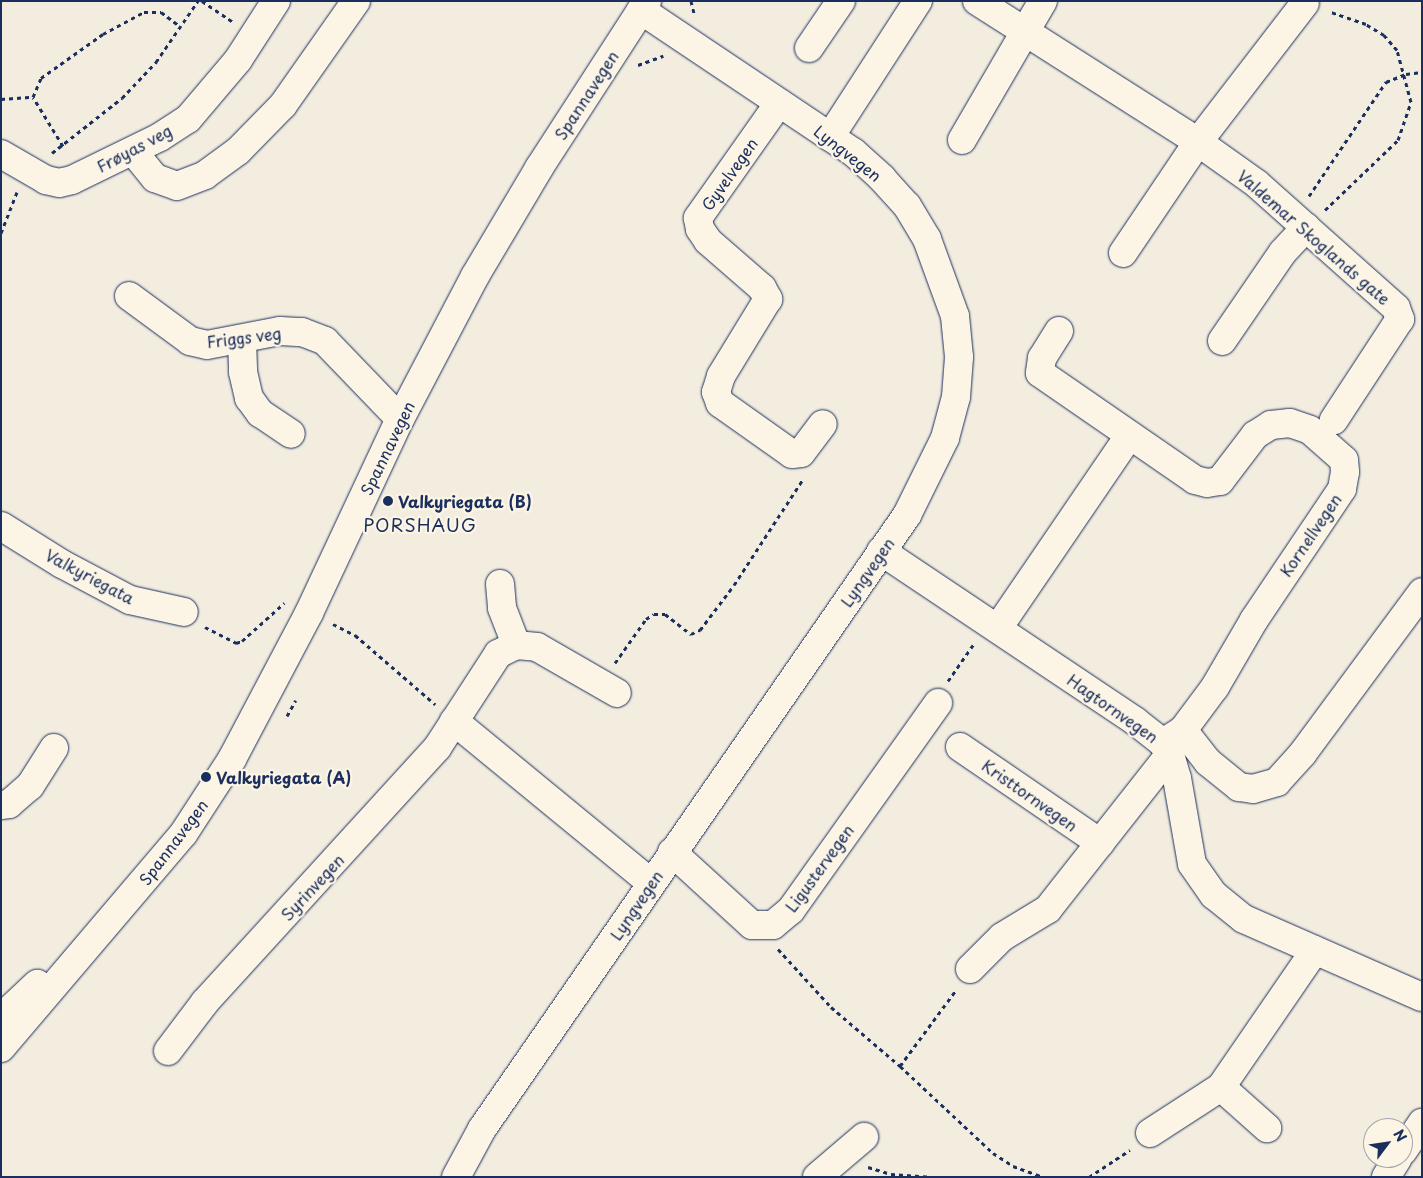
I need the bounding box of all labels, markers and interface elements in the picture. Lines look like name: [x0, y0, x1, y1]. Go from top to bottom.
street label: Spannavegen: [550, 47, 622, 143]
street label: Frøyas veg: [93, 120, 175, 176]
street label: Lyngvegen: [811, 121, 885, 185]
street label: Gyvelvegen: [697, 134, 761, 214]
street label: Valdemar Skoglands gate: [1234, 166, 1394, 308]
street label: Friggs veg: [205, 323, 283, 351]
street label: Spannavegen: [356, 398, 418, 498]
street label: Kornellvegen: [1275, 490, 1345, 580]
place label: Valkyriegata (B): [398, 491, 531, 511]
marker: Valkyriegata (B): [382, 495, 394, 507]
district label: PORSHAUG: [362, 514, 478, 536]
street label: Lyngvegen: [836, 534, 898, 610]
street label: Valkyriegata: [42, 545, 138, 607]
street label: Hagtornvegen: [1064, 670, 1162, 746]
street label: Kristtornvegen: [979, 755, 1081, 835]
place label: Valkyriegata (A): [216, 767, 351, 787]
marker: Valkyriegata (A): [200, 771, 212, 783]
street label: Spannavegen: [135, 795, 211, 889]
street label: Ligustervegen: [781, 821, 857, 915]
street label: Syrinvegen: [276, 850, 348, 924]
street label: Lyngvegen: [606, 866, 666, 944]
north arrow: [1363, 1118, 1413, 1168]
text: N: [1389, 1125, 1412, 1146]

